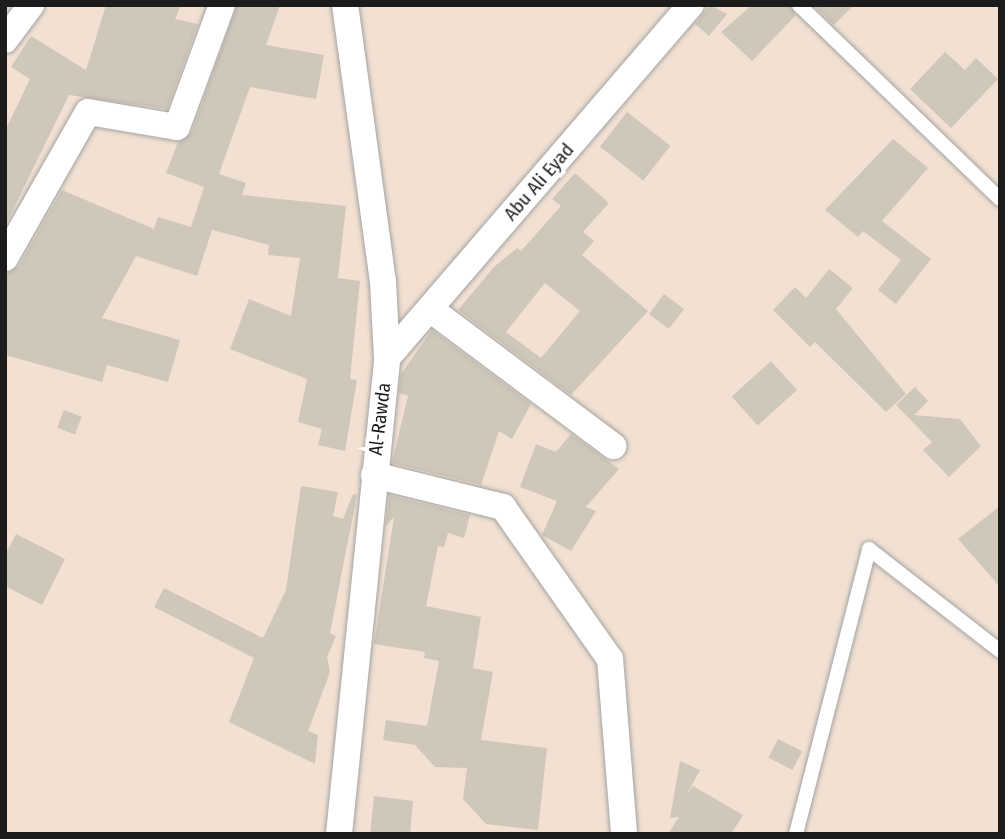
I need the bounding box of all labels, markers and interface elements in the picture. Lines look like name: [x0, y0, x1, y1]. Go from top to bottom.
street label: Abu Ali Eyad: [499, 139, 579, 225]
street label: Al-Rawda: [364, 381, 396, 457]

